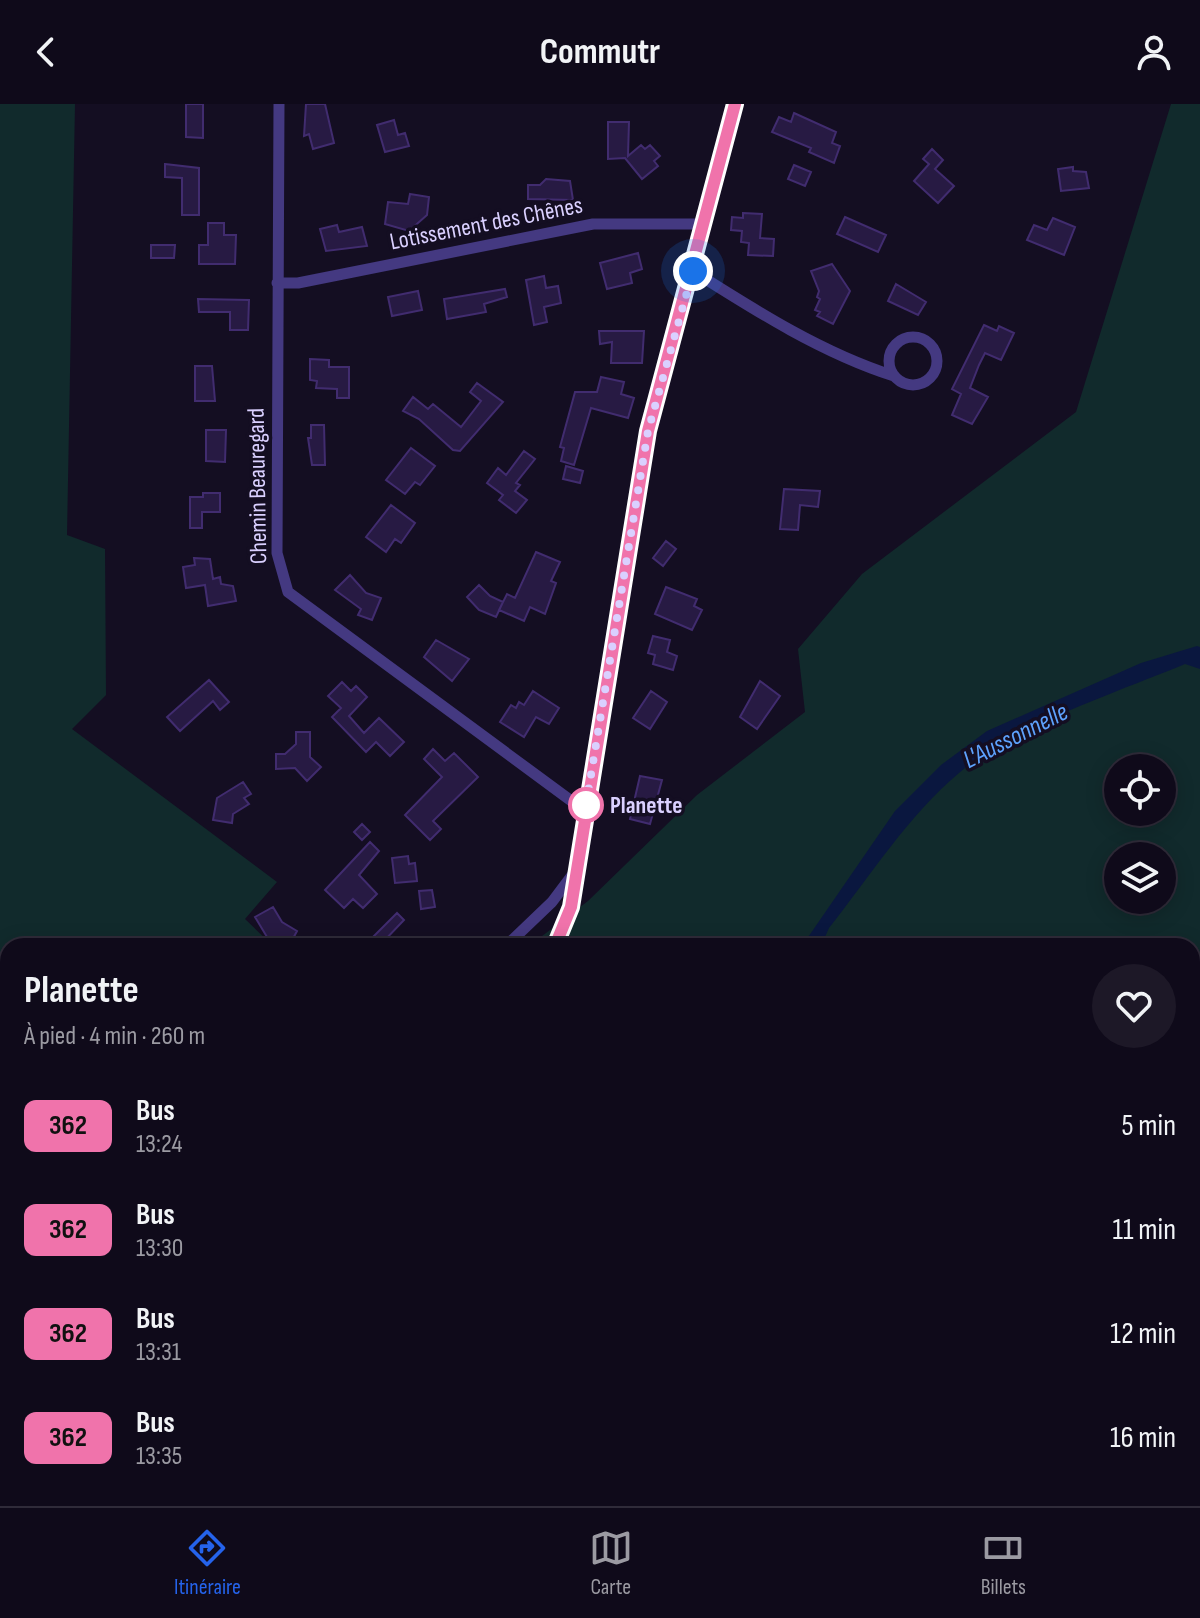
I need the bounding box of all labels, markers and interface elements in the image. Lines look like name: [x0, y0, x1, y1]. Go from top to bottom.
icon: back: [24, 30, 68, 74]
icon: person: [1132, 30, 1176, 74]
text: Commutr: [540, 31, 660, 74]
street label: Lotissement des Chênes: [387, 191, 585, 256]
your location: [673, 251, 713, 291]
street label: Chemin Beauregard: [242, 408, 273, 564]
water label: L'Aussonnelle: [958, 697, 1073, 776]
map controls: [1104, 754, 1176, 914]
button: locate: [1104, 754, 1176, 826]
marker: Planette: [569, 788, 603, 822]
place label: Planette: [610, 791, 682, 820]
button: layers: [1104, 842, 1176, 914]
button: heart: [1092, 964, 1176, 1048]
text: Planette: [24, 968, 139, 1013]
text: À pied · 4 min · 260 m: [24, 1021, 205, 1052]
text: Bus: [136, 1093, 175, 1129]
text: 5 min: [1122, 1108, 1176, 1144]
text: 362: [49, 1109, 87, 1142]
text: 13:24: [136, 1129, 182, 1160]
text: Bus: [136, 1197, 175, 1233]
text: 11 min: [1113, 1212, 1176, 1248]
text: 362: [49, 1213, 87, 1246]
text: 13:30: [136, 1233, 183, 1264]
text: Bus: [136, 1301, 175, 1337]
text: 12 min: [1110, 1316, 1176, 1352]
text: 362: [49, 1317, 87, 1350]
text: 13:31: [136, 1337, 181, 1368]
text: Bus: [136, 1405, 175, 1441]
text: 16 min: [1110, 1420, 1176, 1456]
text: 362: [49, 1421, 87, 1454]
text: 13:35: [136, 1441, 182, 1472]
tab: Itinéraire: [174, 1526, 241, 1601]
tab: Carte: [589, 1526, 633, 1601]
tab: Billets: [981, 1526, 1026, 1601]

